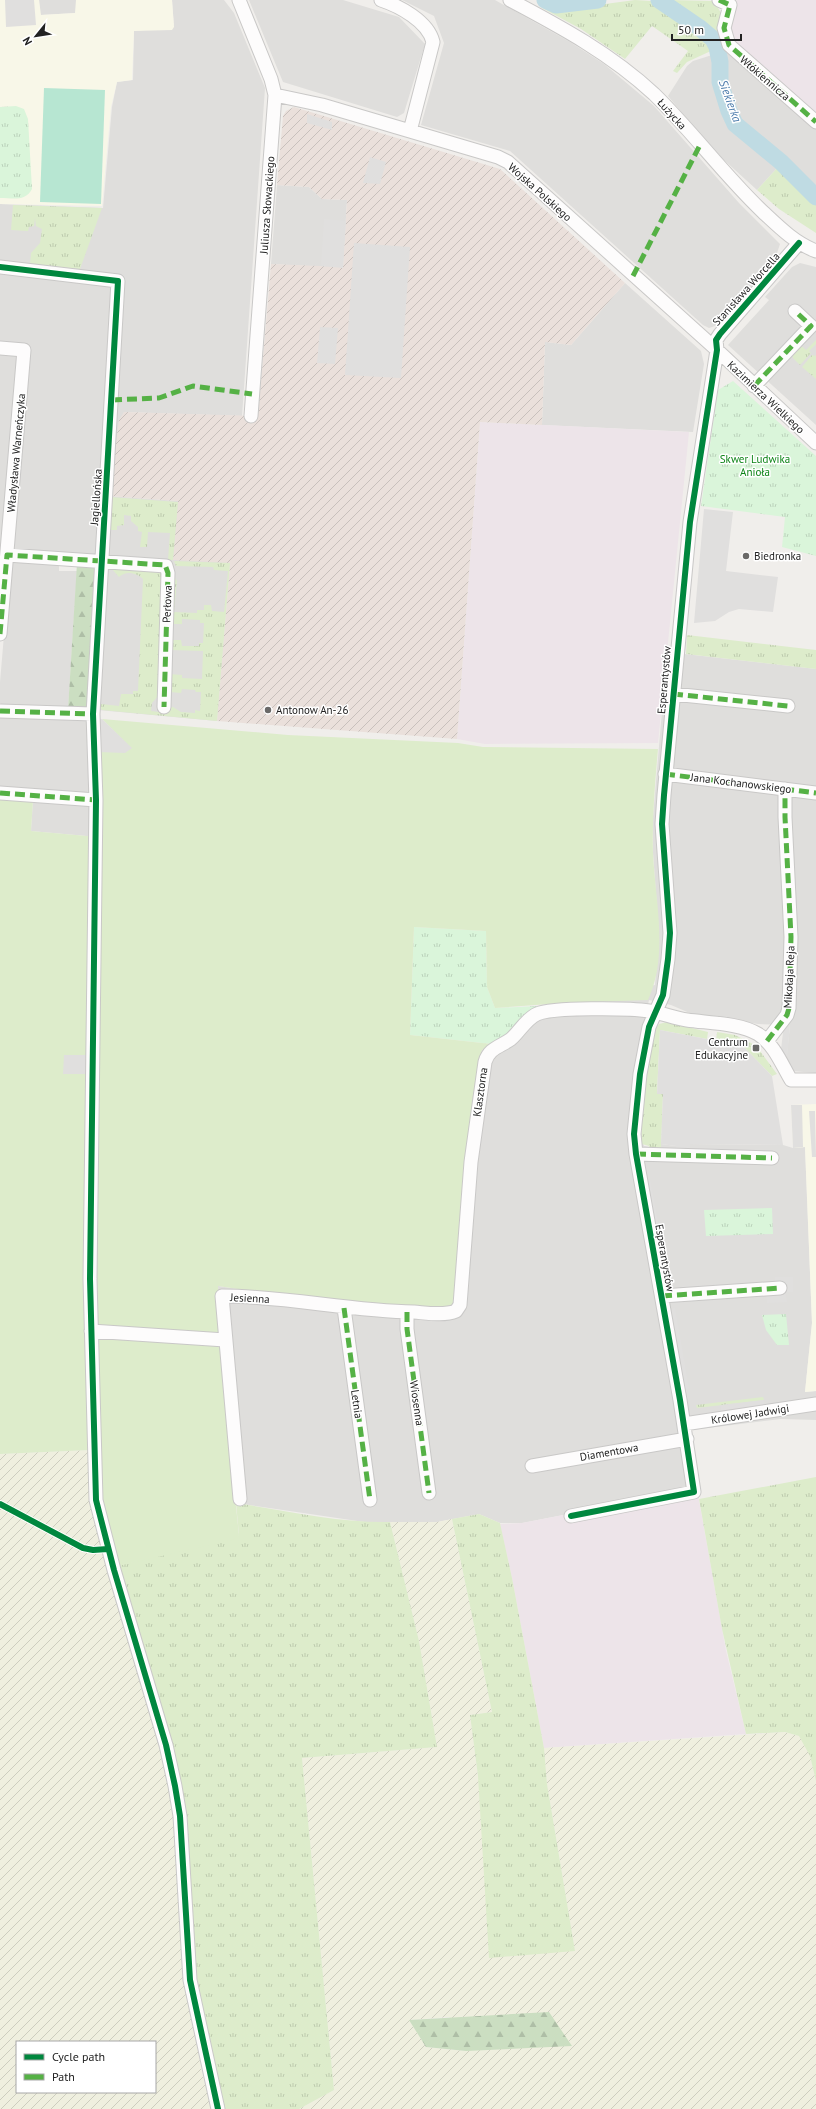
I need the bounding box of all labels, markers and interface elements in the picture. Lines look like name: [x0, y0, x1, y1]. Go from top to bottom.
north arrow: [16, 16, 56, 56]
scale bar: [672, 16, 741, 42]
text: 50 m: [678, 22, 704, 37]
text: N: [19, 34, 35, 48]
street label: Włókiennicza: [737, 52, 793, 104]
water label: Siekierka: [716, 78, 745, 124]
street label: Łużycka: [654, 96, 690, 132]
street label: Juliusza Słowackiego: [257, 156, 277, 255]
street label: Wojska Polskiego: [505, 160, 575, 224]
street label: Stanisława Worcella: [709, 249, 783, 329]
street label: Kazimierza Wielkiego: [725, 358, 808, 436]
street label: Władysława Warneńczyka: [4, 393, 28, 513]
park label: Skwer Ludwika Anioła: [720, 452, 790, 479]
street label: Jagiellońska: [87, 468, 105, 527]
place label: Biedronka: [754, 549, 801, 563]
marker: Biedronka: [741, 551, 751, 561]
street label: Perłowa: [159, 585, 175, 623]
street label: Esperantystów: [654, 645, 674, 715]
place label: Antonow An-26: [276, 703, 349, 717]
marker: Antonow An-26: [263, 705, 273, 715]
street label: Jana Kochanowskiego: [689, 770, 792, 796]
street label: Mikołaja Reja: [780, 945, 798, 1009]
place label: Centrum Edukacyjne: [695, 1035, 748, 1062]
marker: Centrum Edukacyjne: [751, 1043, 761, 1053]
street label: Klasztorna: [470, 1066, 490, 1118]
street label: Esperantystów: [652, 1223, 678, 1293]
street label: Jesienna: [229, 1290, 270, 1306]
street label: Wiosenna: [407, 1379, 427, 1427]
street label: Letnia: [348, 1389, 366, 1419]
street label: Królowej Jadwigi: [710, 1401, 790, 1427]
street label: Diamentowa: [579, 1440, 639, 1464]
legend: [16, 2041, 156, 2093]
text: Cycle path: [52, 2049, 105, 2064]
text: Path: [52, 2069, 75, 2084]

